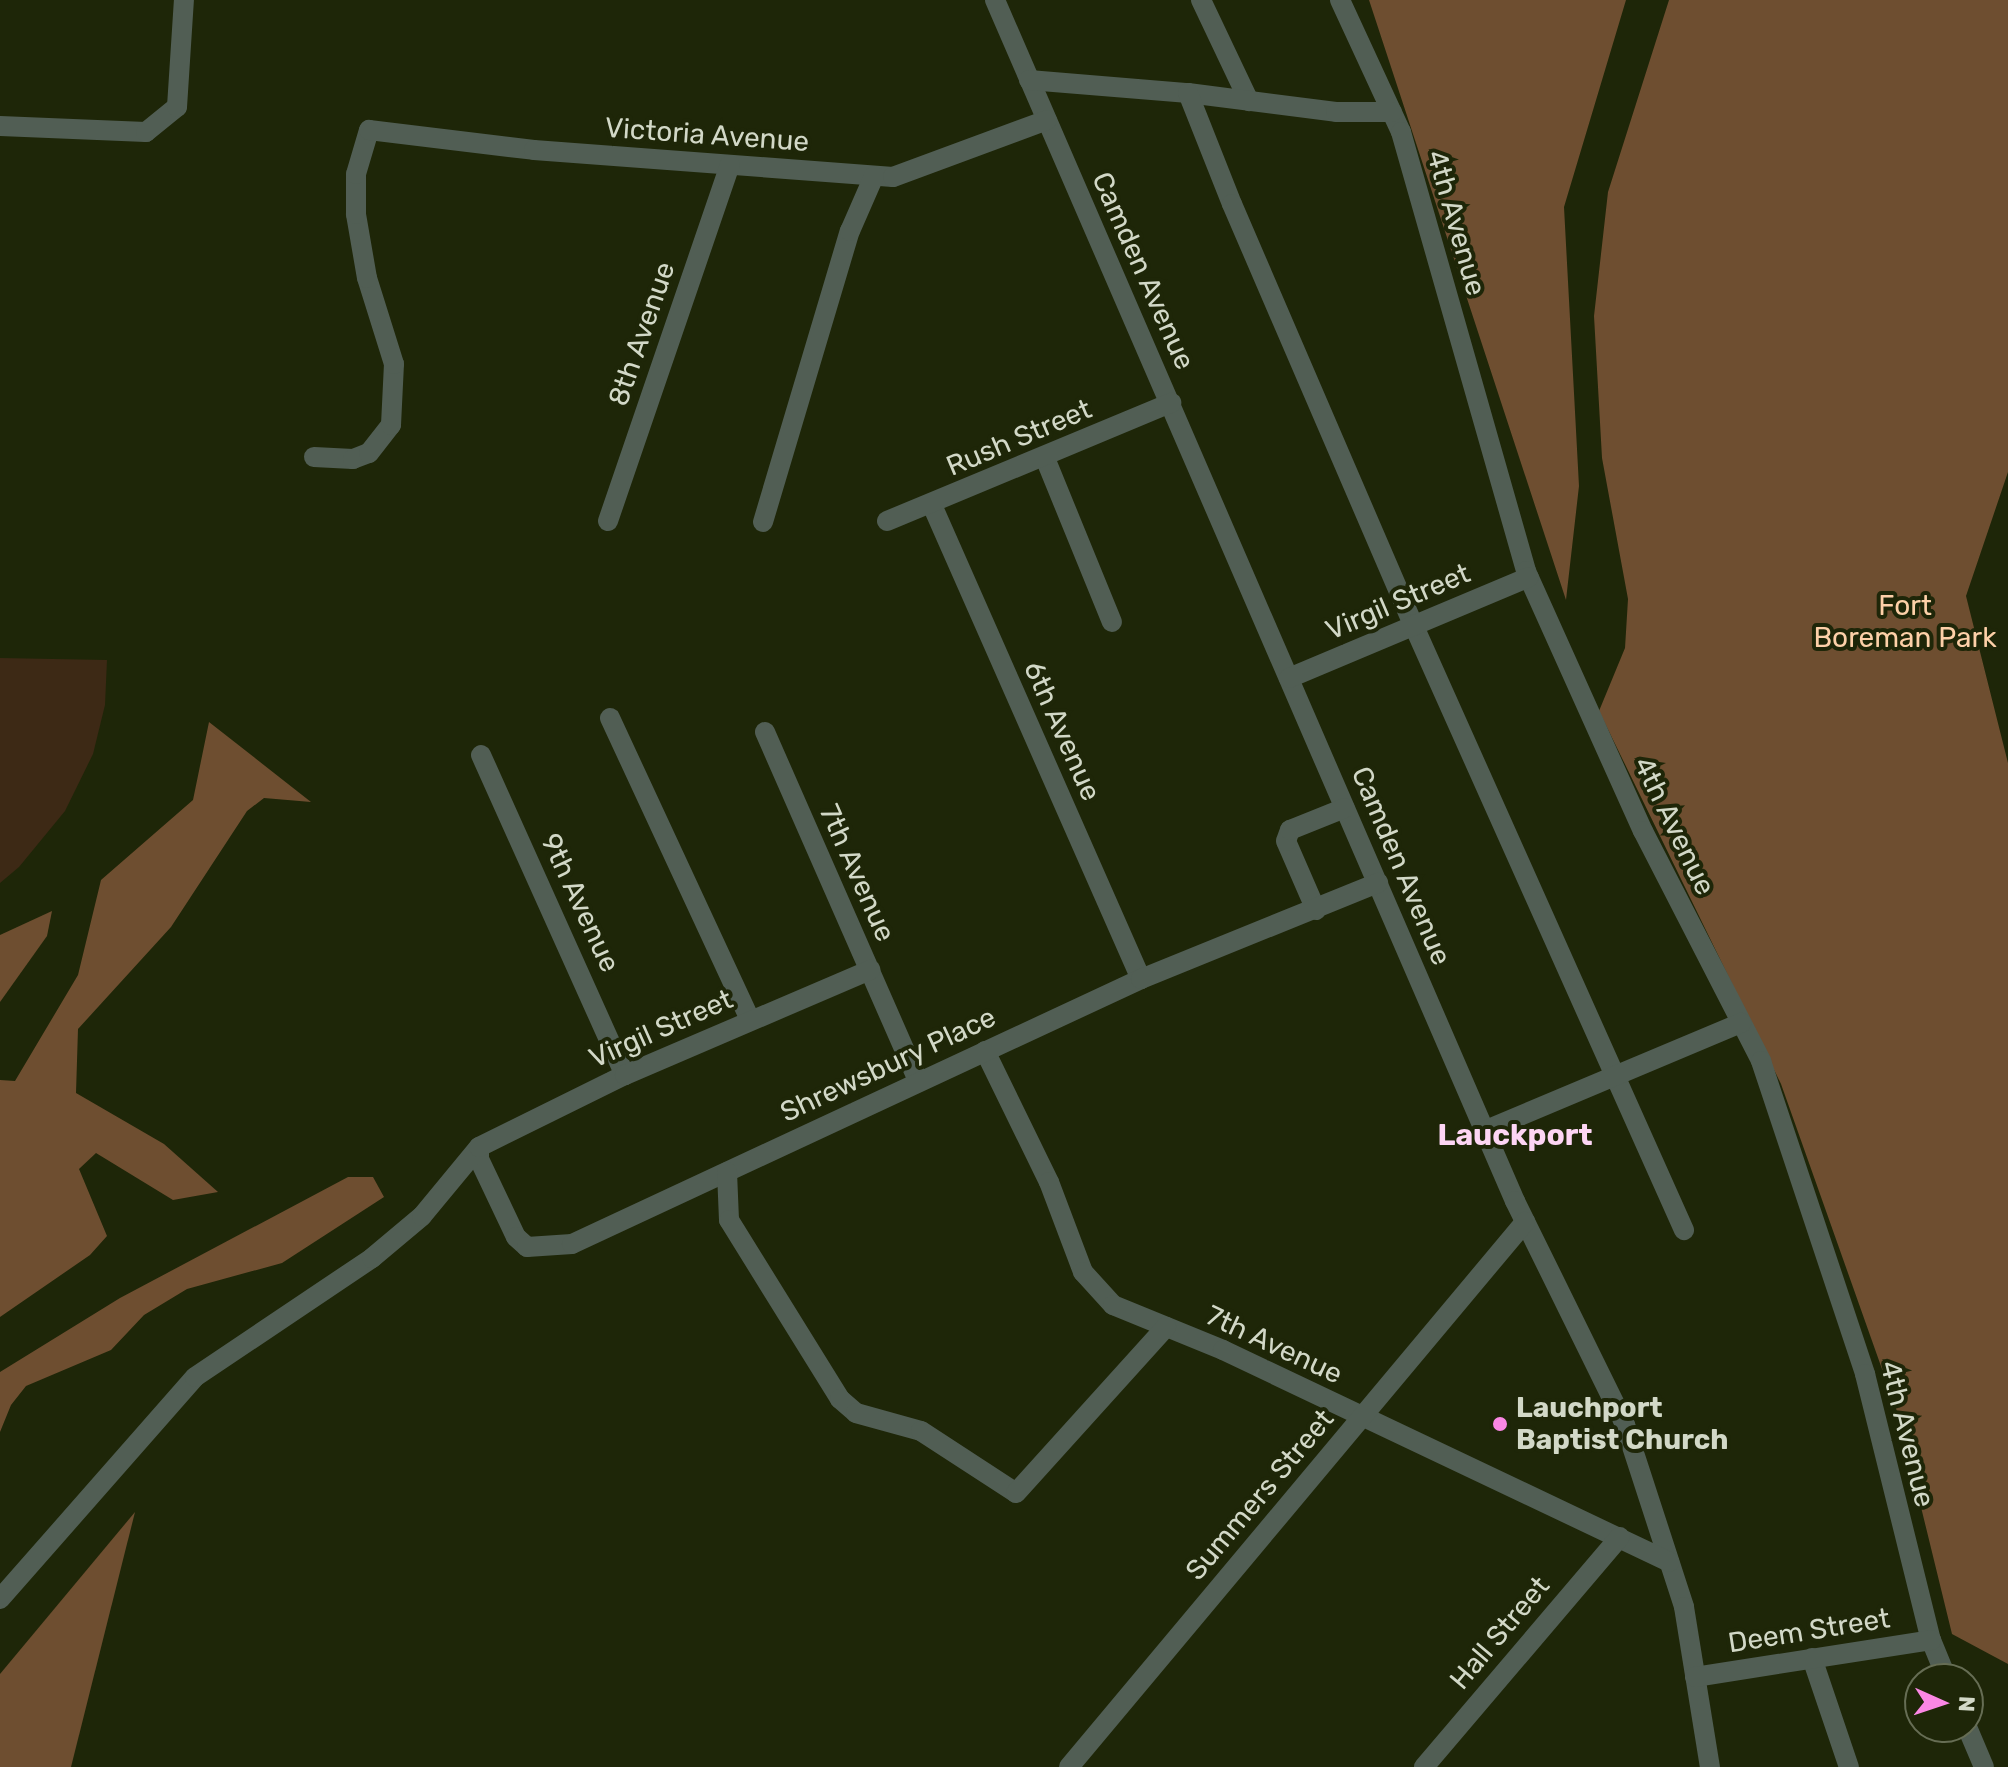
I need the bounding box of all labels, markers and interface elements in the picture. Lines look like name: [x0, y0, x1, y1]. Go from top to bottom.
street label: Victoria Avenue: [603, 111, 811, 159]
street label: 4th Avenue: [1419, 146, 1493, 300]
street label: Camden Avenue: [1084, 167, 1202, 375]
street label: 8th Avenue: [602, 257, 682, 411]
street label: Rush Street: [941, 392, 1097, 484]
street label: Virgil Street: [1321, 557, 1475, 647]
park label: Fort Boreman Park: [1813, 589, 1997, 655]
street label: 6th Avenue: [1016, 656, 1108, 806]
street label: 4th Avenue: [1626, 751, 1722, 901]
street label: Camden Avenue: [1344, 761, 1458, 971]
street label: 7th Avenue: [812, 799, 902, 947]
street label: 9th Avenue: [533, 828, 627, 978]
street label: Virgil Street: [584, 982, 738, 1076]
street label: Shrewsbury Place: [775, 1000, 1001, 1130]
district label: Lauckport: [1438, 1117, 1592, 1153]
street label: 7th Avenue: [1200, 1299, 1348, 1391]
street label: 4th Avenue: [1873, 1357, 1941, 1511]
place label: Lauchport Baptist Church: [1516, 1391, 1728, 1457]
street label: Summers Street: [1179, 1403, 1341, 1587]
marker: Lauchport Baptist Church: [1491, 1415, 1509, 1433]
street label: Hall Street: [1443, 1570, 1557, 1696]
street label: Deem Street: [1726, 1602, 1892, 1660]
north arrow: [1904, 1663, 1984, 1743]
text: N: [1953, 1696, 1980, 1713]

